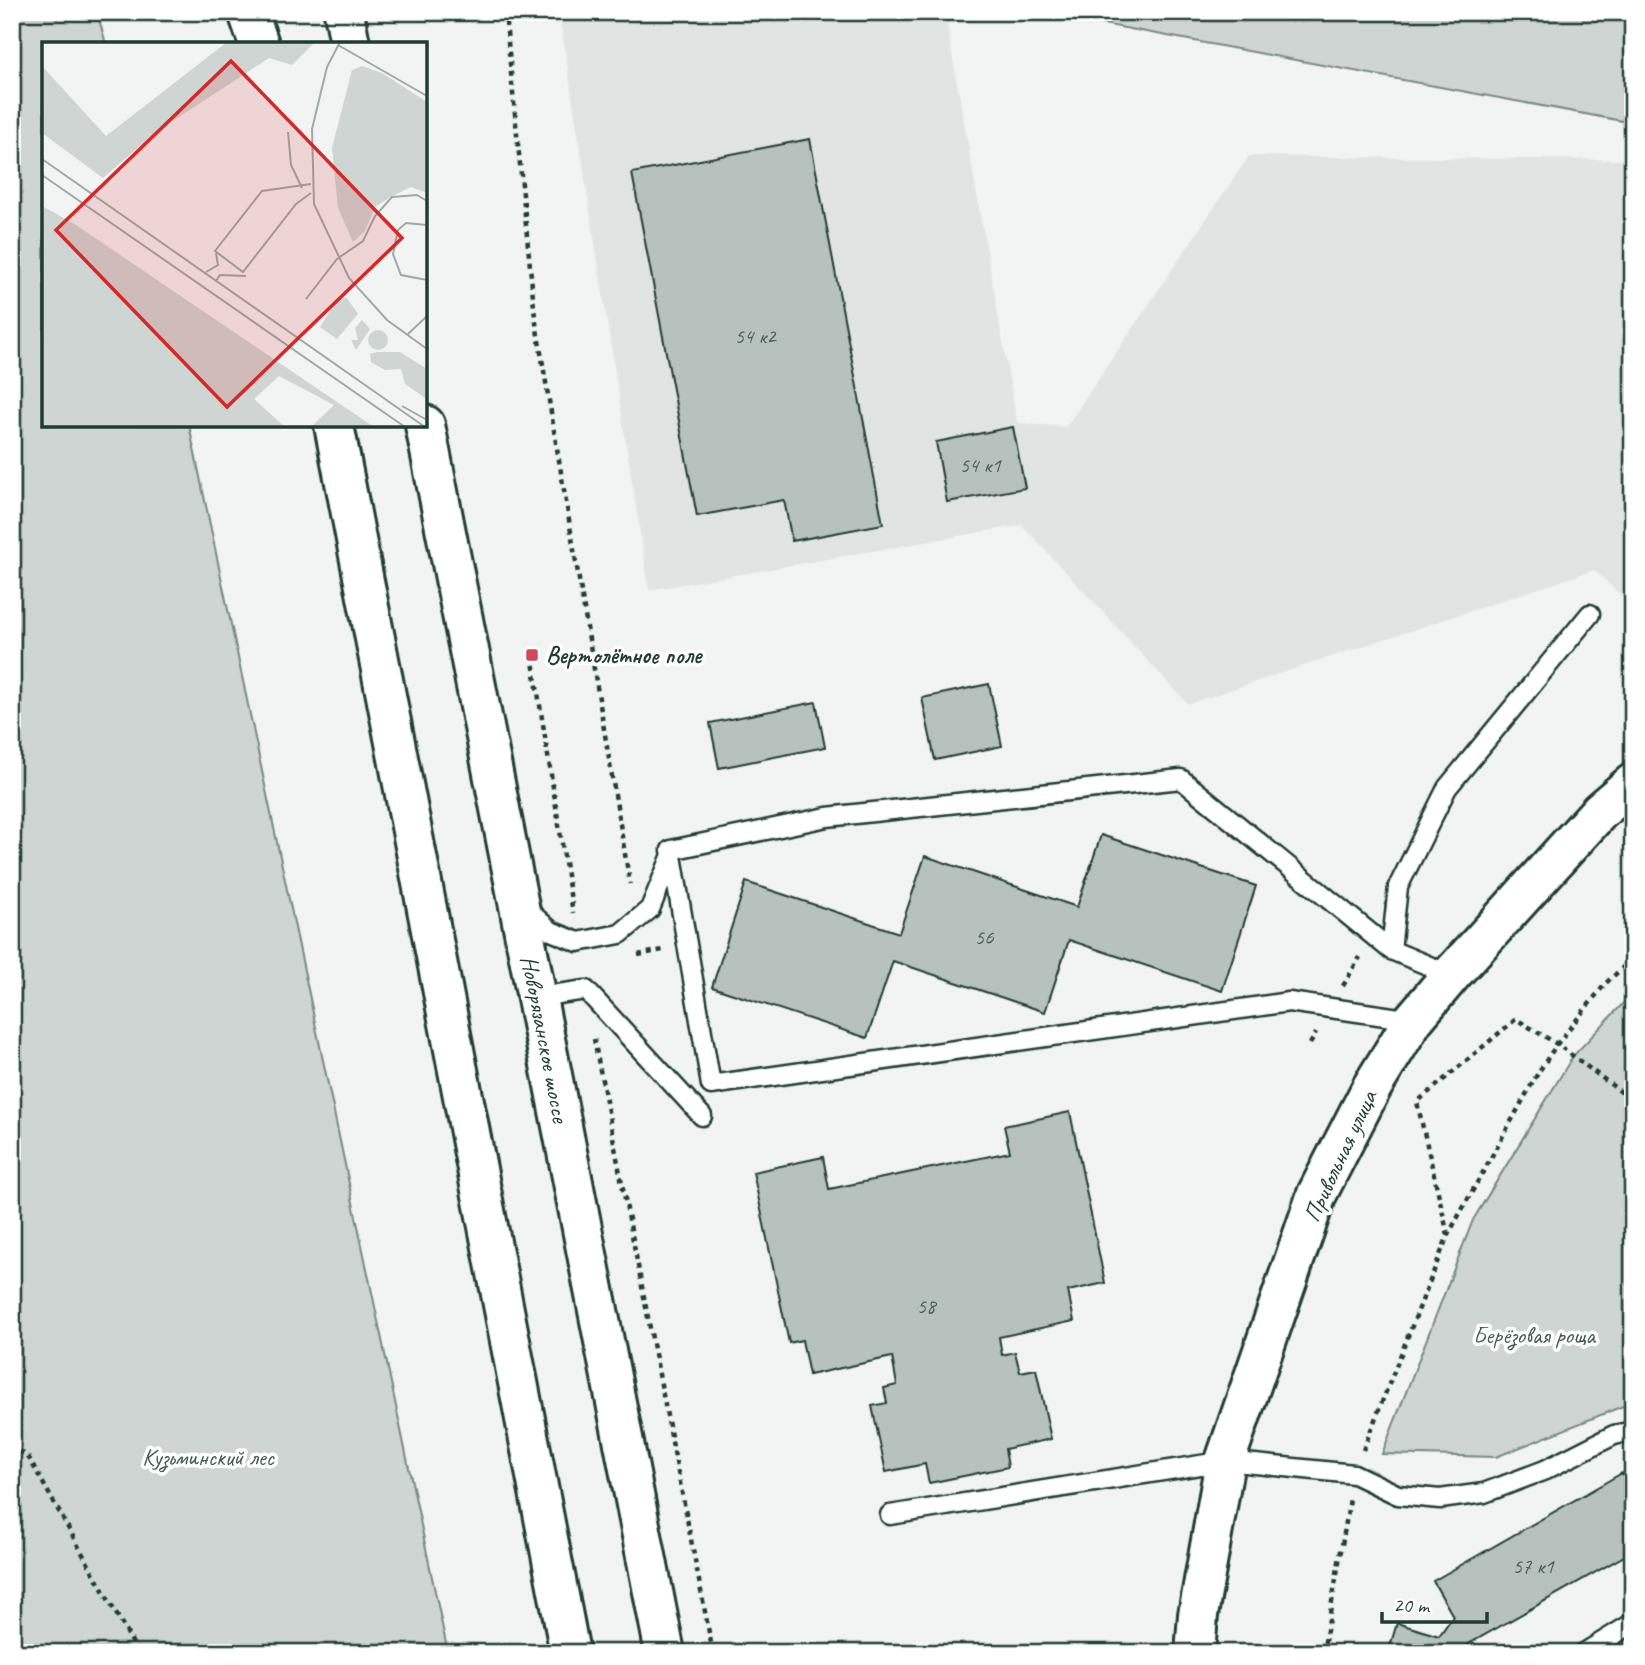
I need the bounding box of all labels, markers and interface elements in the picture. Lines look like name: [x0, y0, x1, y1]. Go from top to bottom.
inset map: [42, 42, 427, 427]
house number: 54 к2: [734, 323, 777, 349]
house number: 54 к1: [959, 452, 1002, 478]
place label: Вертолётное поле: [546, 640, 703, 670]
marker: Вертолётное поле: [524, 647, 540, 663]
house number: 56: [975, 924, 994, 950]
street label: Новорязанское шоссе: [514, 953, 576, 1127]
street label: Привольная улица: [1296, 1084, 1384, 1226]
house number: 58: [917, 1293, 938, 1319]
park label: Берёзовая роща: [1473, 1320, 1596, 1351]
park label: Кузьминский лес: [142, 1442, 275, 1473]
house number: 57 к1: [1512, 1553, 1555, 1579]
scale bar: [1382, 1581, 1488, 1625]
text: 20 m: [1393, 1592, 1431, 1618]

